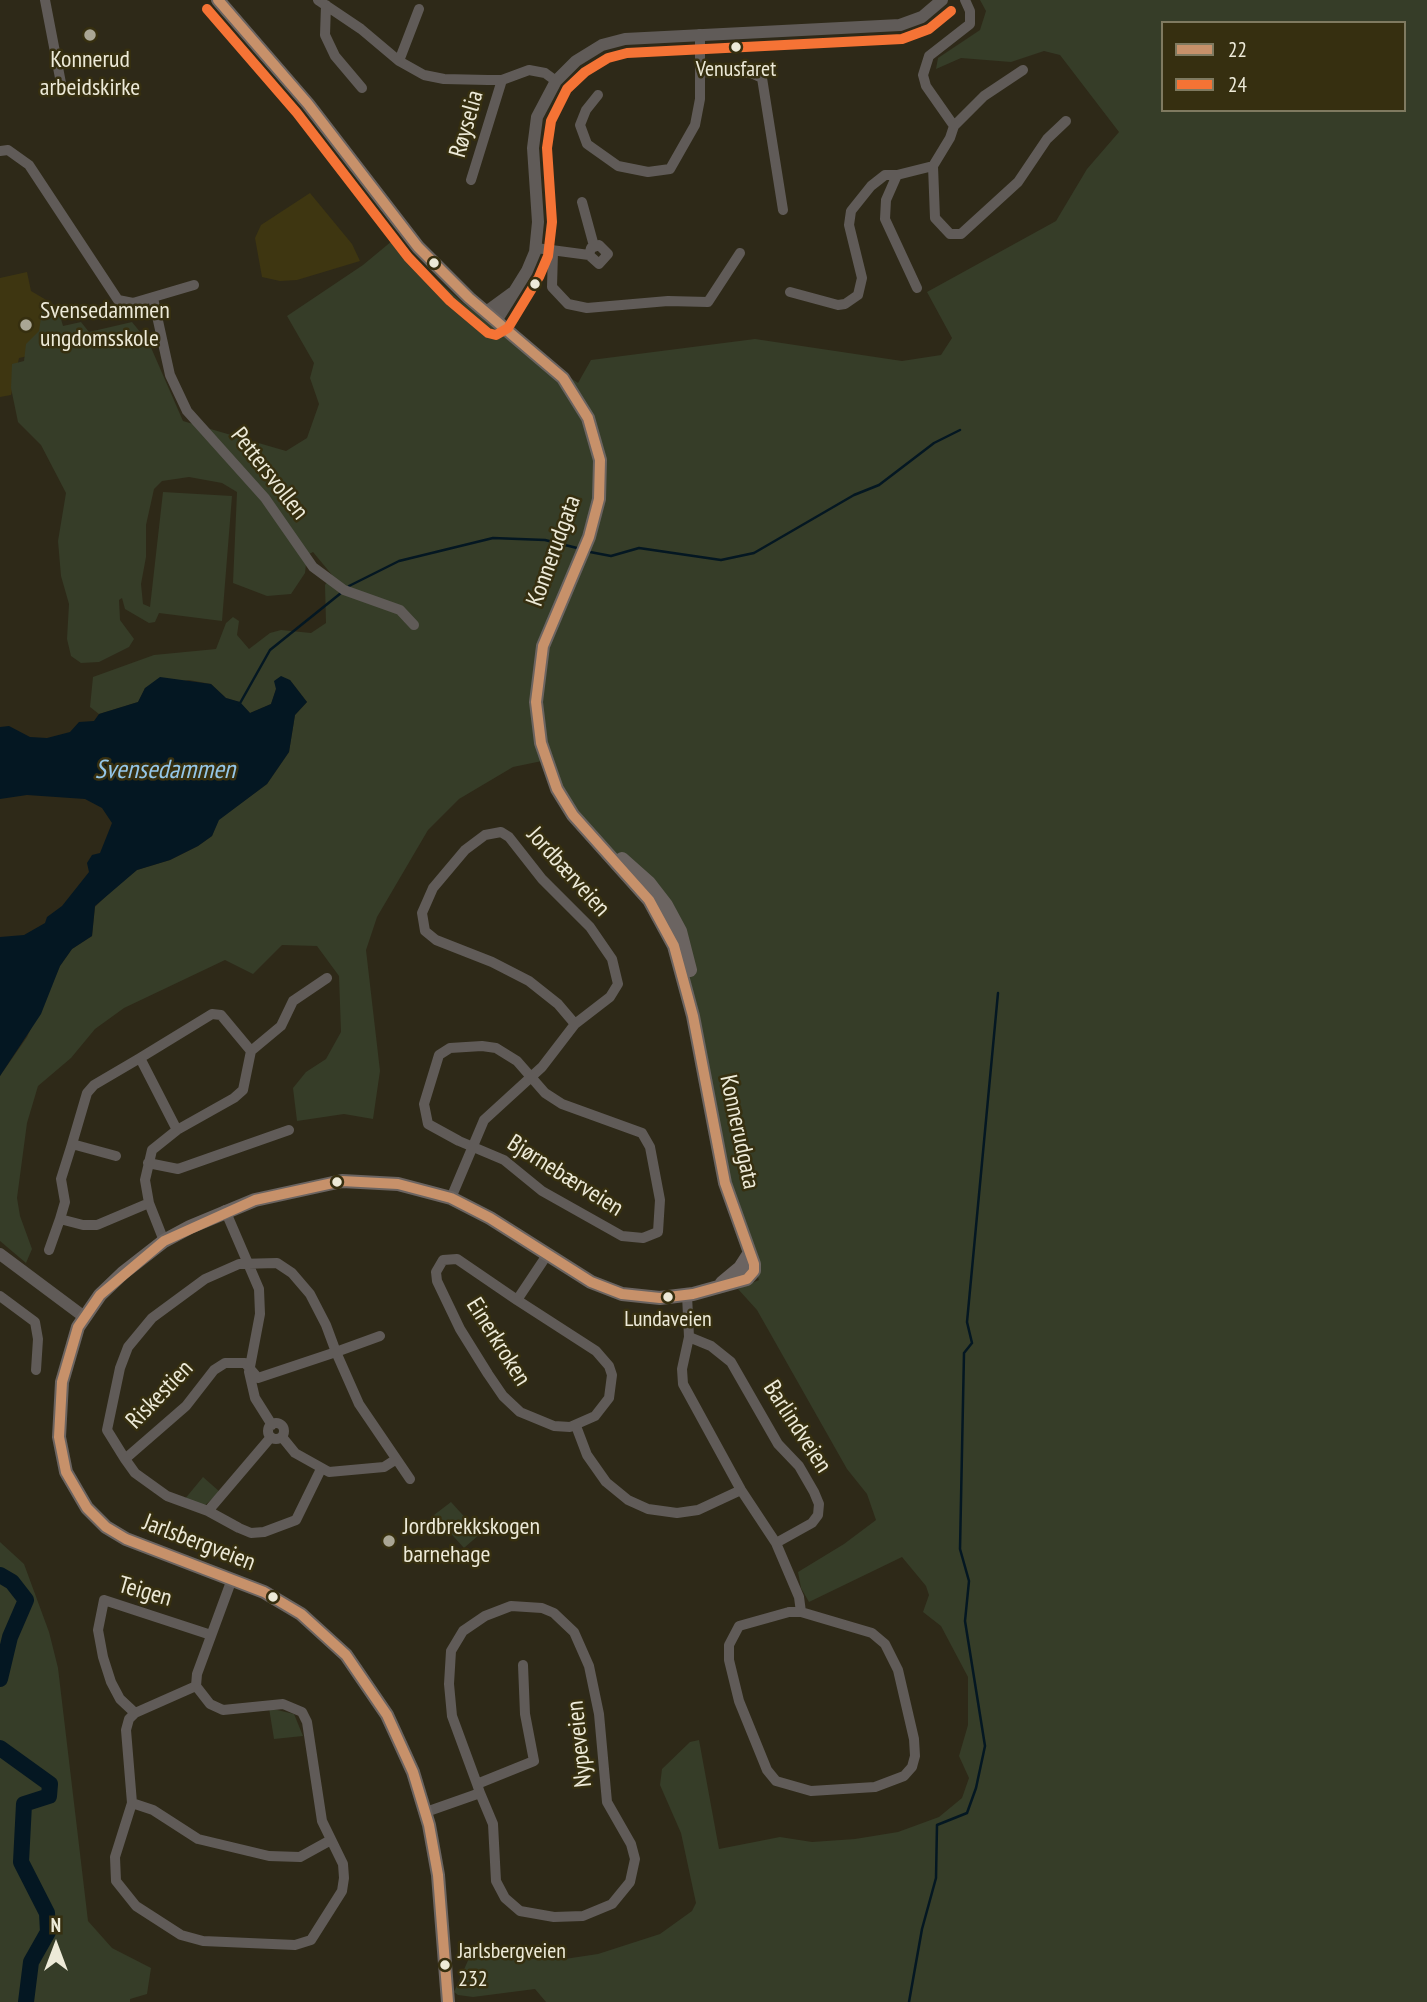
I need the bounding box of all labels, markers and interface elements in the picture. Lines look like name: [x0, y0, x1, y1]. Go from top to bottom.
legend: [1161, 21, 1406, 112]
marker: Konnerud arbeidskirke: [82, 27, 98, 43]
text: 22: [1228, 36, 1247, 63]
marker: Venusfaret: [729, 40, 743, 54]
place label: Konnerud arbeidskirke: [40, 46, 140, 102]
place label: Venusfaret: [696, 57, 776, 83]
text: 24: [1228, 71, 1247, 98]
street label: Røyselia: [444, 87, 490, 161]
unlabelled marker: [427, 256, 441, 270]
unlabelled marker: [528, 277, 542, 291]
place label: Svensedammen ungdomsskole: [40, 297, 170, 353]
marker: Svensedammen ungdomsskole: [18, 317, 34, 333]
street label: Pettersvollen: [224, 422, 314, 526]
street label: Konnerudgata: [521, 492, 587, 610]
water label: Svensedammen: [95, 755, 235, 787]
street label: Jordbærveien: [520, 821, 616, 923]
street label: Konnerudgata: [713, 1072, 765, 1192]
street label: Bjørnebærveien: [502, 1129, 628, 1223]
unlabelled marker: [330, 1175, 344, 1189]
marker: Lundaveien: [661, 1290, 675, 1304]
street label: Einerkroken: [460, 1293, 536, 1391]
place label: Lundaveien: [624, 1307, 712, 1333]
street label: Riskestien: [120, 1355, 200, 1435]
street label: Barlindveien: [757, 1376, 837, 1478]
street label: Jarlsbergveien: [139, 1508, 259, 1578]
place label: Jordbrekkskogen barnehage: [403, 1513, 540, 1569]
marker: Jordbrekkskogen barnehage: [381, 1533, 397, 1549]
street label: Teigen: [115, 1571, 175, 1613]
unlabelled marker: [266, 1590, 280, 1604]
street label: Nypeveien: [561, 1699, 599, 1789]
north arrow: [21, 1911, 91, 1981]
text: N: [51, 1913, 61, 1937]
place label: Jarlsbergveien 232: [458, 1939, 566, 1990]
marker: Jarlsbergveien 232: [438, 1958, 452, 1972]

